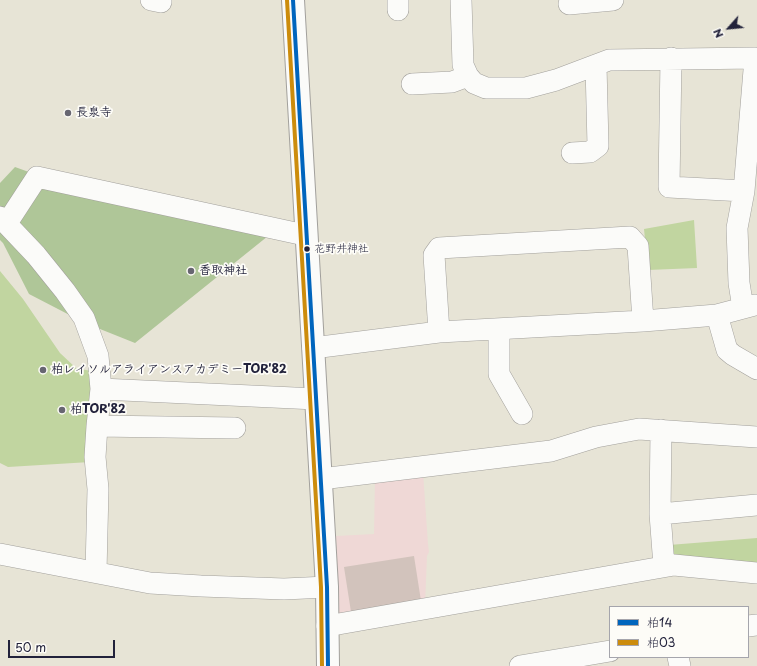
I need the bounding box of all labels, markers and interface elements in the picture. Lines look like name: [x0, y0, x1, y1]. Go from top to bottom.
north arrow: [709, 8, 749, 48]
text: N: [708, 26, 727, 41]
place label: 長泉寺: [76, 106, 112, 120]
marker: 長泉寺: [63, 108, 73, 118]
place label: 花野井神社: [314, 242, 369, 256]
marker: 花野井神社: [302, 244, 312, 254]
place label: 香取神社: [199, 264, 247, 278]
marker: 香取神社: [186, 266, 196, 276]
place label: 柏レイソルアライアンスアカデミーTOR'82: [51, 363, 287, 377]
marker: 柏レイソルアライアンスアカデミーTOR'82: [38, 365, 48, 375]
place label: 柏TOR'82: [70, 403, 126, 417]
marker: 柏TOR'82: [57, 405, 67, 415]
legend: [609, 606, 749, 658]
text: 柏14: [647, 613, 672, 631]
scale bar: [10, 632, 117, 658]
text: 柏03: [647, 633, 675, 651]
text: 50 m: [15, 638, 46, 656]

